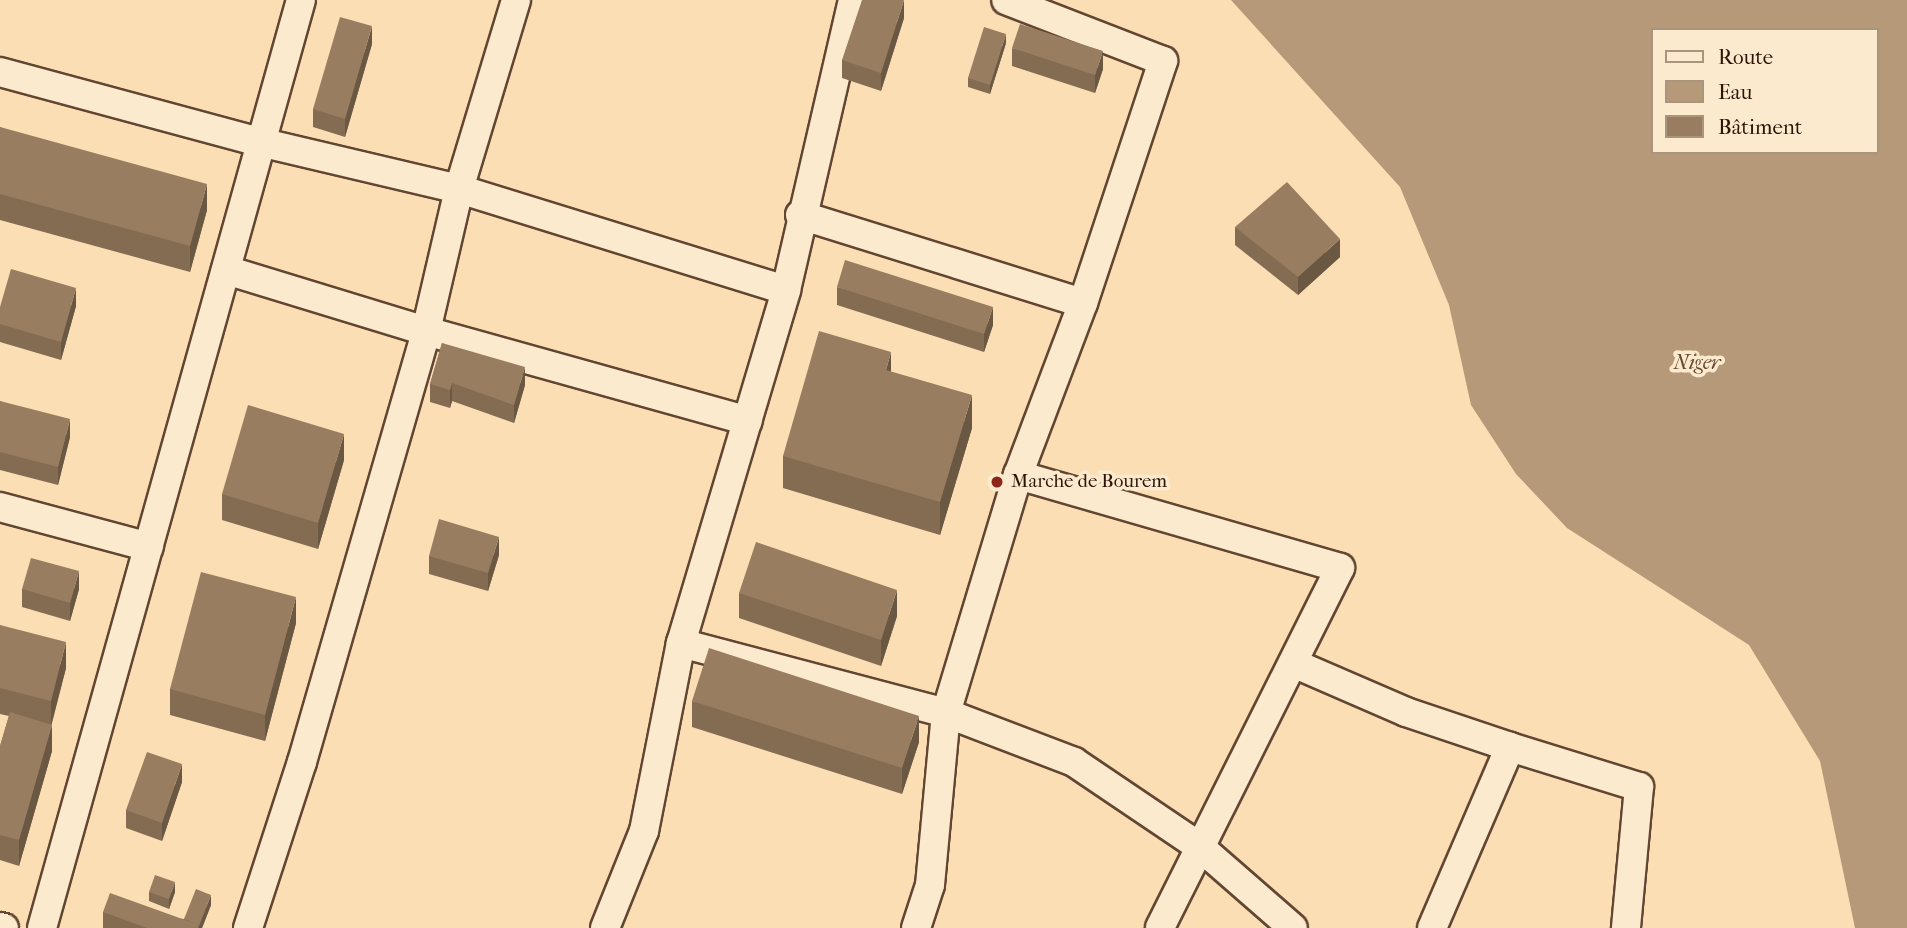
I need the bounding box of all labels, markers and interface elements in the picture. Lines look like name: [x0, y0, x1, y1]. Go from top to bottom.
legend: [1652, 28, 1879, 154]
text: Route: [1718, 45, 1773, 69]
text: Eau: [1718, 80, 1752, 104]
text: Bâtiment: [1718, 115, 1802, 139]
water label: Niger: [1673, 349, 1721, 375]
place label: Marche de Bourem: [1011, 471, 1167, 493]
marker: Marche de Bourem: [989, 474, 1005, 490]

